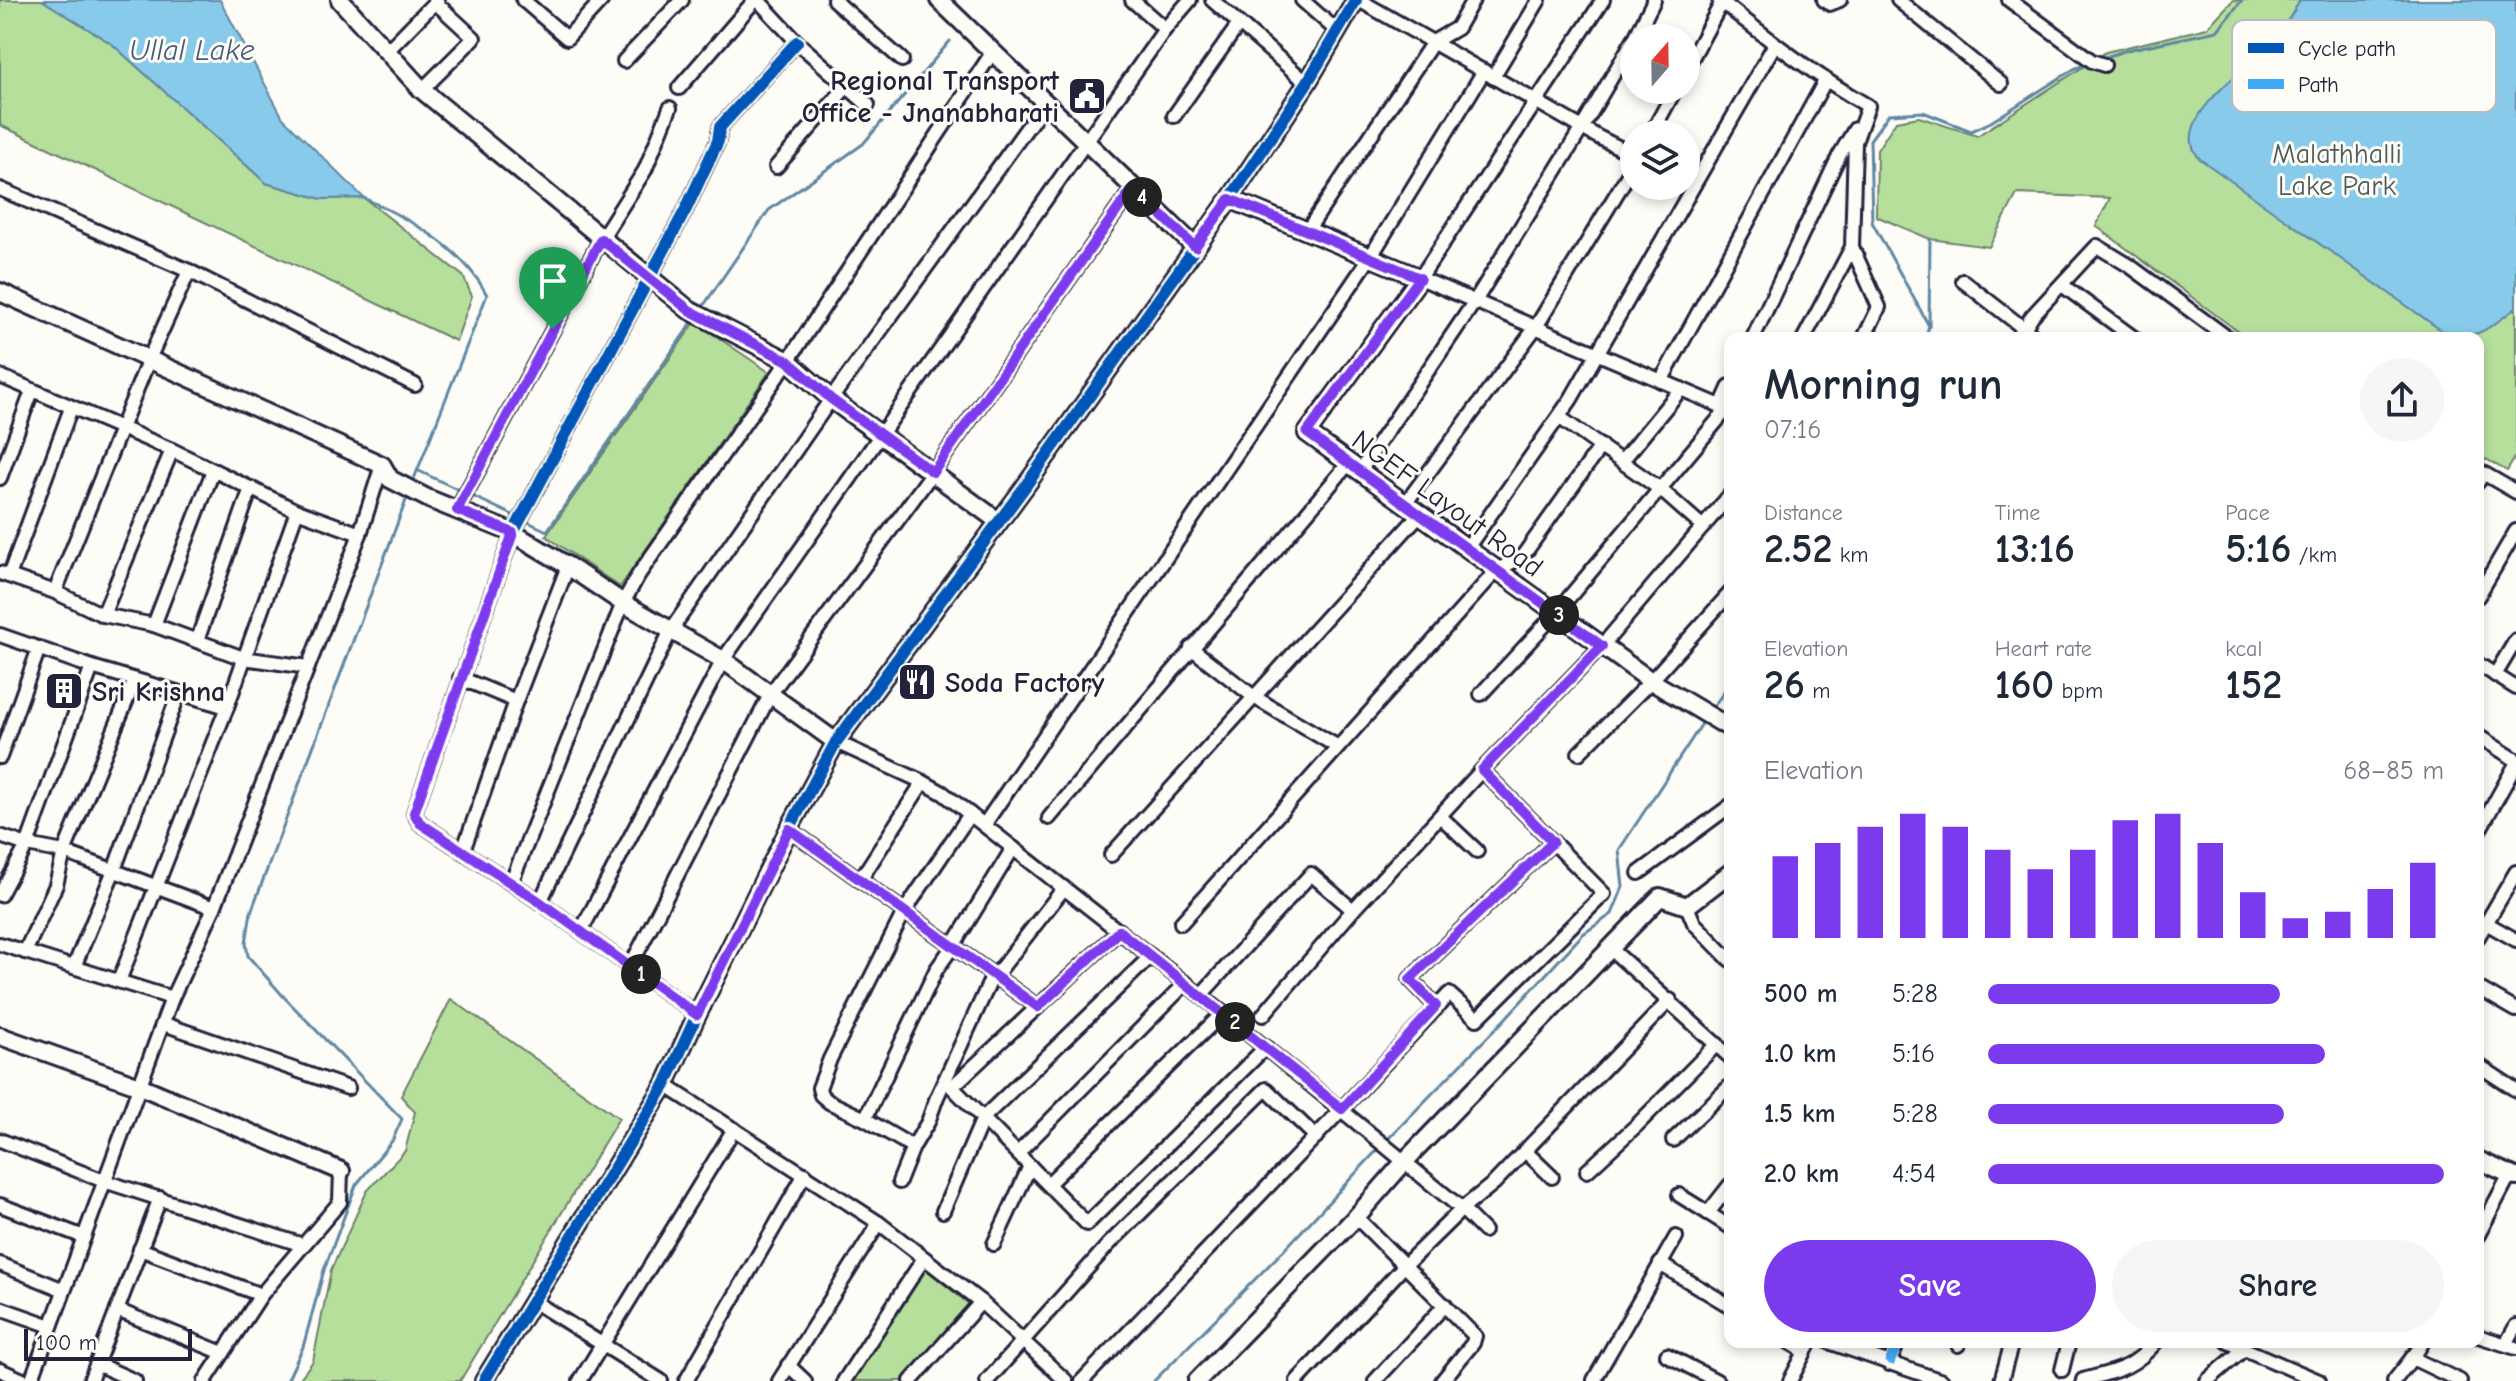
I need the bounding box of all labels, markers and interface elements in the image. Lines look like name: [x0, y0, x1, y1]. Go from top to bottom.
legend: [2232, 20, 2496, 112]
north arrow: [1620, 24, 1700, 104]
map controls: [1620, 24, 1700, 200]
water label: Ullal Lake: [129, 33, 255, 68]
text: Cycle path: [2298, 36, 2396, 62]
place label: Regional Transport Office - Jnanabharati: [802, 65, 1060, 129]
text: Path: [2298, 72, 2339, 98]
public building icon: Regional Transport Office - Jnanabharati: [1066, 75, 1108, 117]
button: layers: [1620, 120, 1700, 200]
park label: Malathhalli Lake Park: [2272, 138, 2402, 202]
pin: 4: [1122, 177, 1162, 217]
text: 4: [1137, 184, 1147, 210]
pin: [519, 247, 587, 329]
icon: arrive: [531, 259, 575, 303]
button: share: [2360, 358, 2444, 442]
text: Morning run: [1764, 359, 2003, 410]
text: 07:16: [1764, 415, 1821, 445]
street label: NGEF Layout Road: [1346, 424, 1549, 584]
text: Distance: [1764, 500, 1843, 526]
text: Time: [1995, 500, 2040, 526]
text: Pace: [2225, 500, 2270, 526]
text: 2.52: [1764, 526, 1832, 572]
text: 13:16: [1995, 526, 2075, 572]
text: 5:16: [2225, 526, 2292, 572]
text: km: [1832, 542, 1869, 568]
text: /km: [2292, 542, 2337, 568]
pin: 3: [1539, 595, 1579, 635]
text: 3: [1554, 602, 1564, 628]
text: Elevation: [1764, 636, 1848, 662]
text: Heart rate: [1995, 636, 2092, 662]
text: kcal: [2225, 636, 2262, 662]
restaurant icon: Soda Factory: [896, 661, 938, 703]
text: 26: [1764, 662, 1805, 708]
text: 160: [1995, 662, 2054, 708]
text: 152: [2225, 662, 2282, 708]
place label: Soda Factory: [945, 667, 1104, 699]
building icon: Sri Krishna: [43, 670, 85, 712]
place label: Sri Krishna: [92, 676, 225, 708]
text: m: [1805, 678, 1830, 704]
text: bpm: [2054, 678, 2103, 704]
text: Elevation: [1764, 756, 1864, 786]
text: 68–85 m: [2343, 756, 2444, 786]
pin: 1: [621, 954, 661, 994]
text: 1: [637, 961, 645, 987]
text: 500 m: [1764, 979, 1838, 1009]
text: 5:28: [1892, 979, 1938, 1009]
pin: 2: [1215, 1002, 1255, 1042]
text: 2: [1230, 1009, 1240, 1035]
text: 1.0 km: [1764, 1039, 1836, 1069]
text: 5:16: [1892, 1039, 1935, 1069]
text: 1.5 km: [1764, 1099, 1835, 1129]
text: 5:28: [1892, 1099, 1938, 1129]
text: 2.0 km: [1764, 1159, 1839, 1189]
text: 4:54: [1892, 1159, 1936, 1189]
button: Save: [1764, 1240, 2096, 1332]
button: Share: [2112, 1240, 2444, 1332]
scale bar: [24, 1325, 192, 1361]
text: 100 m: [36, 1330, 97, 1356]

